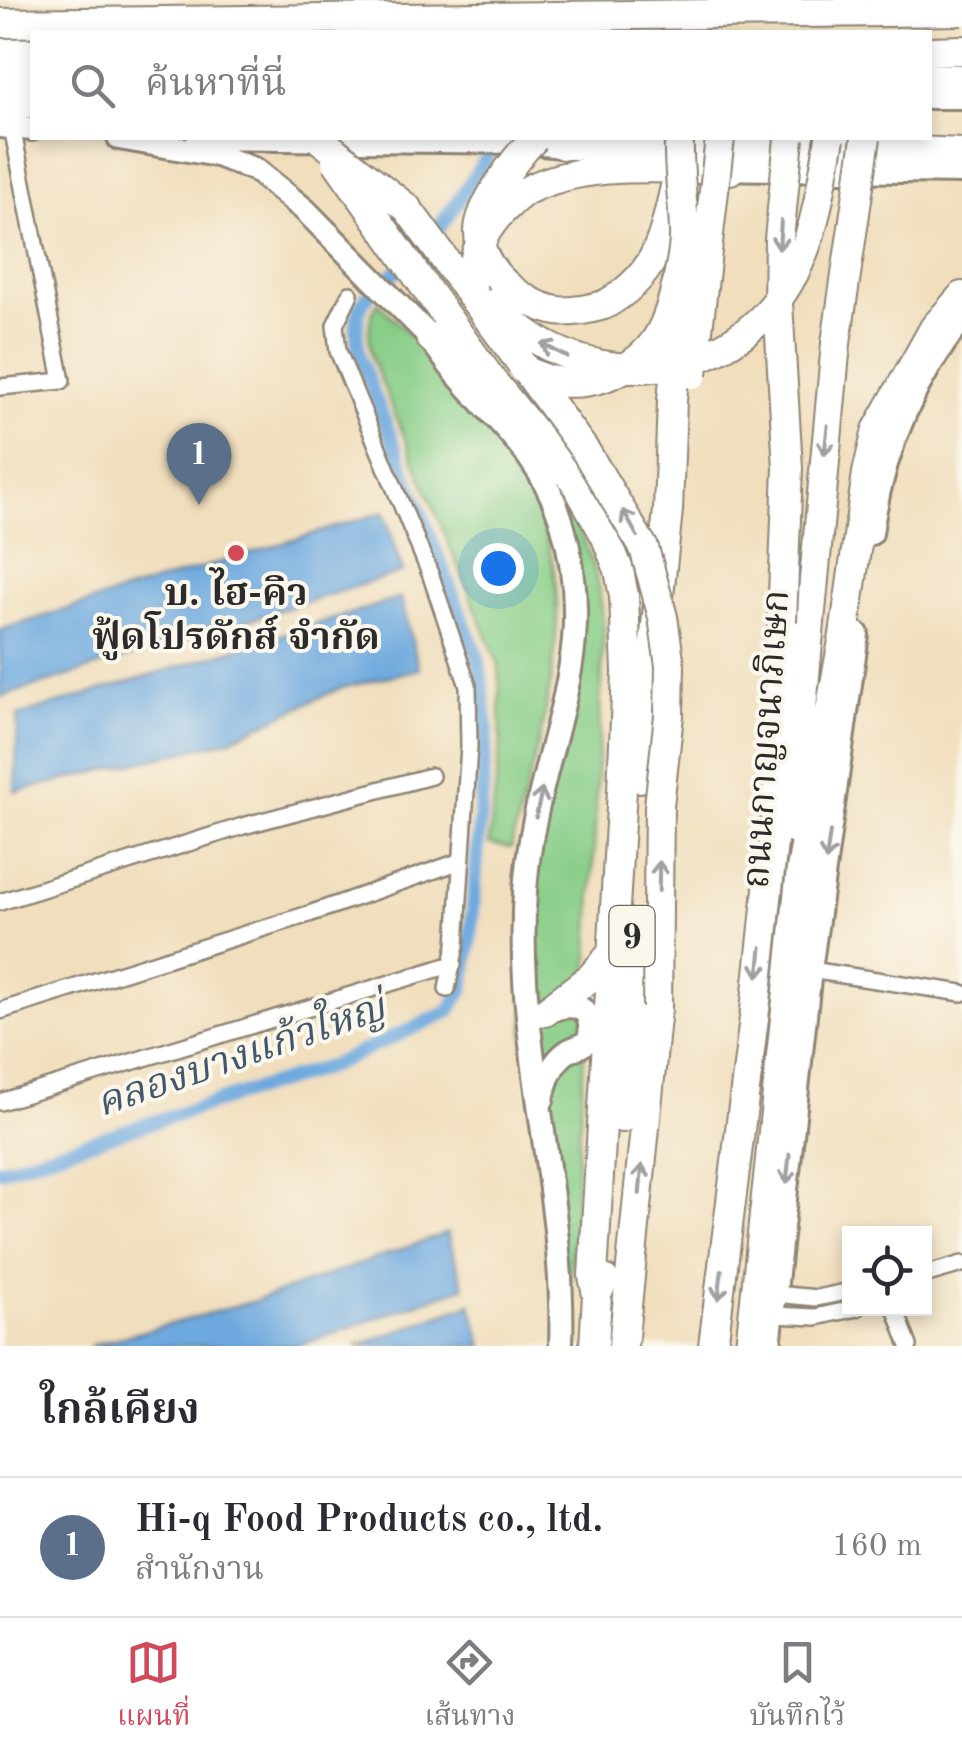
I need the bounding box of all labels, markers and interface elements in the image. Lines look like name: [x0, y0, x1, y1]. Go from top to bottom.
search box: [30, 30, 932, 140]
icon: search: [65, 58, 120, 113]
text: ค้นหาที่นี่: [145, 66, 286, 104]
one-way arrow: [770, 218, 789, 250]
one-way arrow: [540, 340, 570, 359]
pin: 1: [166, 422, 232, 505]
one-way arrow: [816, 423, 835, 456]
one-way arrow: [620, 509, 640, 538]
marker: บ. ไฮ-คิว ฟู้ดโปรดักส์ จำกัด: [225, 542, 247, 564]
your location: [473, 543, 524, 594]
place label: บ. ไฮ-คิว ฟู้ดโปรดักส์ จำกัด: [92, 567, 380, 661]
street label: ถนนกาญจนาภิเษก: [738, 589, 797, 890]
one-way arrow: [531, 788, 549, 820]
one-way arrow: [818, 830, 836, 862]
one-way arrow: [649, 860, 668, 892]
road number: 9: [610, 906, 654, 966]
one-way arrow: [751, 946, 770, 978]
water label: คลองบางแก้วใหญ่: [88, 978, 396, 1126]
one-way arrow: [778, 1152, 797, 1185]
one-way arrow: [631, 1164, 650, 1196]
map controls: [842, 1226, 932, 1316]
button: locate: [842, 1226, 932, 1316]
one-way arrow: [711, 1268, 729, 1300]
text: ใกล้เคียง: [40, 1391, 200, 1433]
text: Hi-q Food Products co., ltd.: [135, 1502, 603, 1540]
text: 1: [63, 1531, 82, 1563]
text: 160 m: [832, 1531, 922, 1563]
text: สำนักงาน: [135, 1555, 264, 1587]
tab: แผนที่: [117, 1635, 190, 1740]
tab: เส้นทาง: [424, 1635, 516, 1740]
tab: บันทึกไว้: [750, 1635, 845, 1740]

